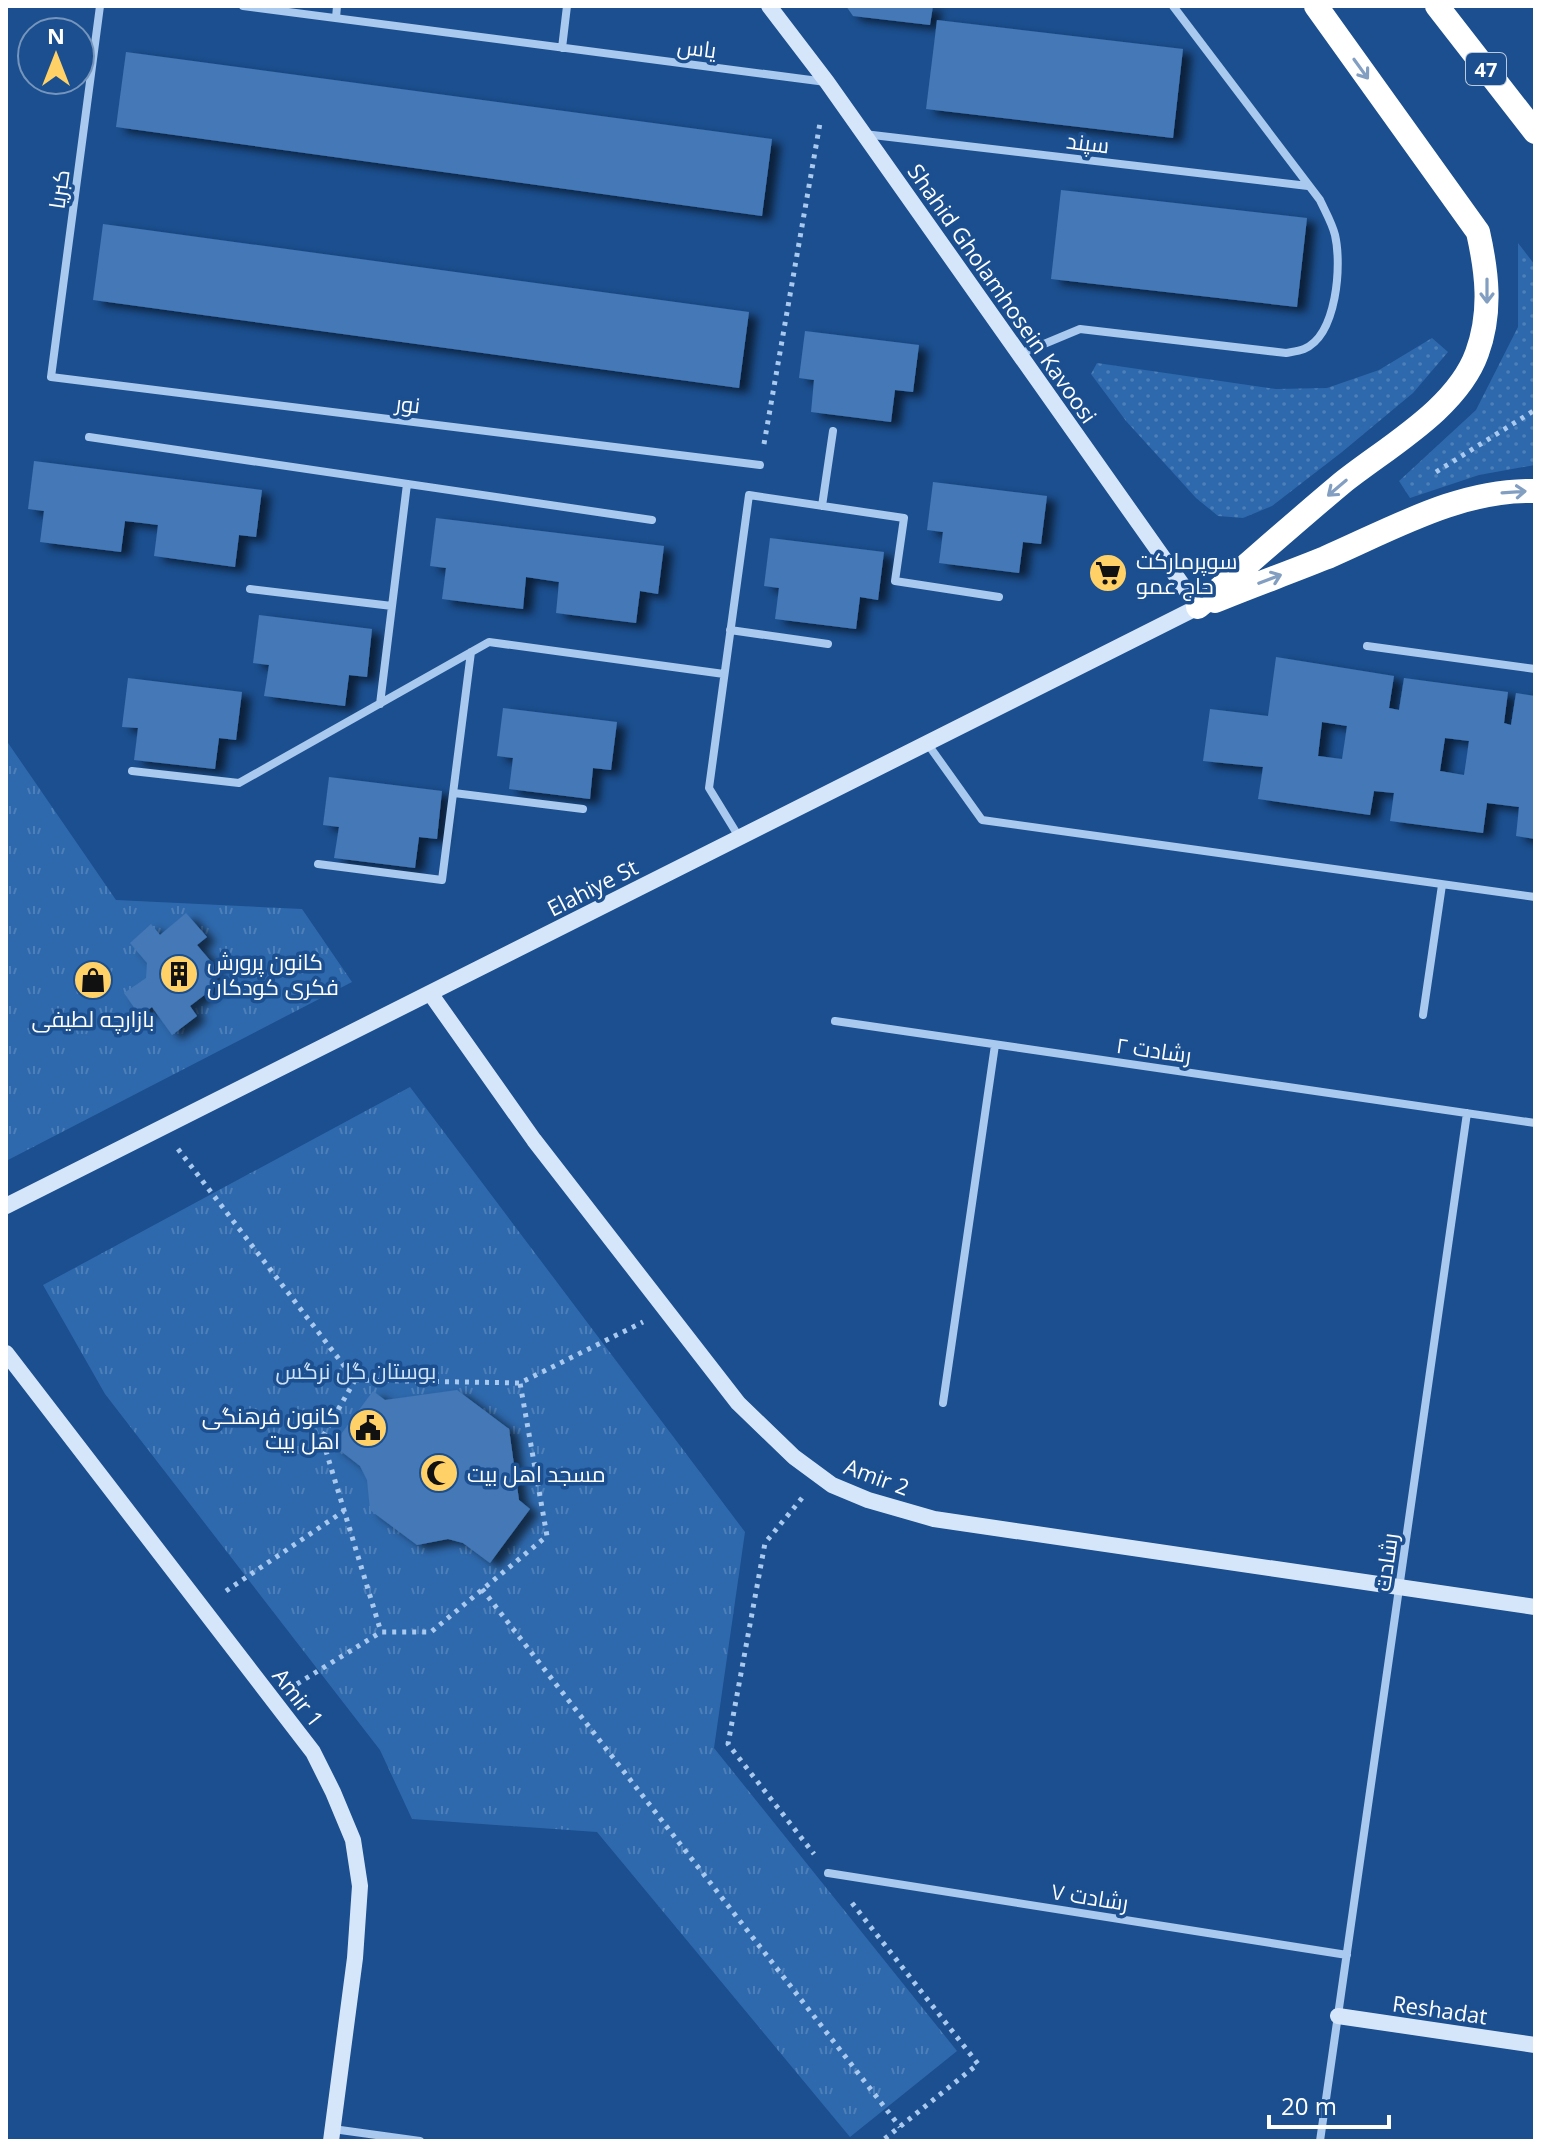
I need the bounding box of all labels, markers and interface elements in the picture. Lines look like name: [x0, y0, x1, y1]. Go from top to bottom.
north arrow: [16, 16, 96, 96]
text: N: [47, 20, 65, 50]
street label: یاس: [676, 30, 718, 64]
road number: 47: [1466, 53, 1506, 85]
one-way arrow: [1353, 58, 1369, 80]
street label: سپند: [1065, 124, 1111, 160]
street label: Shahid Gholamhosein Kavoosi: [902, 157, 1104, 429]
street label: کبریا: [40, 168, 76, 210]
one-way arrow: [1479, 277, 1495, 304]
street label: نور: [392, 386, 422, 419]
one-way arrow: [1327, 479, 1348, 497]
one-way arrow: [1500, 484, 1527, 499]
place label: سوپرمارکت حاج عمو: [1136, 545, 1238, 601]
supermarket icon: سوپرمارکت حاج عمو: [1087, 552, 1129, 594]
one-way arrow: [1257, 571, 1282, 585]
street label: Elahiye St: [542, 851, 643, 923]
place label: کانون پرورش فکری کودکان: [207, 946, 339, 1001]
building icon: کانون پرورش فکری کودکان: [158, 953, 200, 995]
shop icon: بازارچه لطیفی: [72, 959, 114, 1001]
place label: بازارچه لطیفی: [32, 1003, 155, 1034]
street label: رشادت ۲: [1114, 1029, 1194, 1069]
park label: بوستان گل نرگس: [276, 1355, 436, 1385]
place label: کانون فرهنگی اهل بیت: [202, 1400, 340, 1455]
public building icon: کانون فرهنگی اهل بیت: [347, 1407, 389, 1449]
street label: Amir 2: [840, 1450, 914, 1502]
mosque icon: مسجد اهل بیت: [418, 1452, 460, 1494]
place label: مسجد اهل بیت: [467, 1458, 606, 1488]
street label: رشادت: [1366, 1531, 1404, 1593]
street label: Amir 1: [267, 1661, 331, 1733]
street label: رشادت ۷: [1049, 1875, 1131, 1917]
street label: Reshadat: [1391, 1987, 1490, 2031]
scale bar: [1269, 2079, 1389, 2129]
text: 20 m: [1281, 2089, 1337, 2122]

